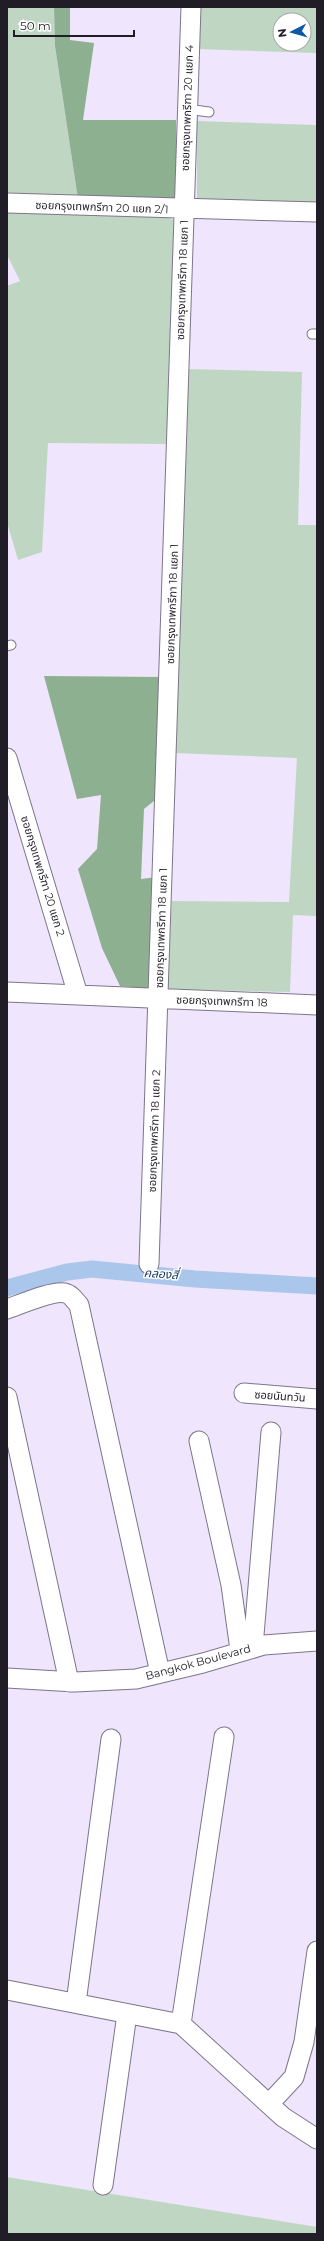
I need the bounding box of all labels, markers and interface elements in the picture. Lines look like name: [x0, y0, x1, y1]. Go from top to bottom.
scale bar: [14, 12, 134, 38]
north arrow: [272, 12, 312, 52]
text: 50 m: [20, 18, 51, 33]
text: N: [275, 28, 289, 38]
street label: ซอยกรุงเทพกรีฑา 20 แยก 4: [178, 44, 196, 171]
street label: ซอยกรุงเทพกรีฑา 20 แยก 2/1: [35, 198, 169, 216]
street label: ซอยกรุงเทพกรีฑา 18 แยก 1: [173, 220, 191, 340]
street label: ซอยกรุงเทพกรีฑา 18 แยก 1: [163, 544, 181, 664]
street label: ซอยกรุงเทพกรีฑา 20 แยก 2: [18, 814, 68, 938]
street label: ซอยกรุงเทพกรีฑา 18 แยก 1: [152, 868, 170, 988]
street label: ซอยกรุงเทพกรีฑา 18: [176, 992, 268, 1010]
street label: ซอยกรุงเทพกรีฑา 18 แยก 2: [145, 1069, 163, 1193]
water label: คลองสี่: [143, 1264, 181, 1282]
street label: ซอยนันทวัน: [254, 1387, 306, 1405]
street label: Bangkok Boulevard: [144, 1641, 252, 1683]

